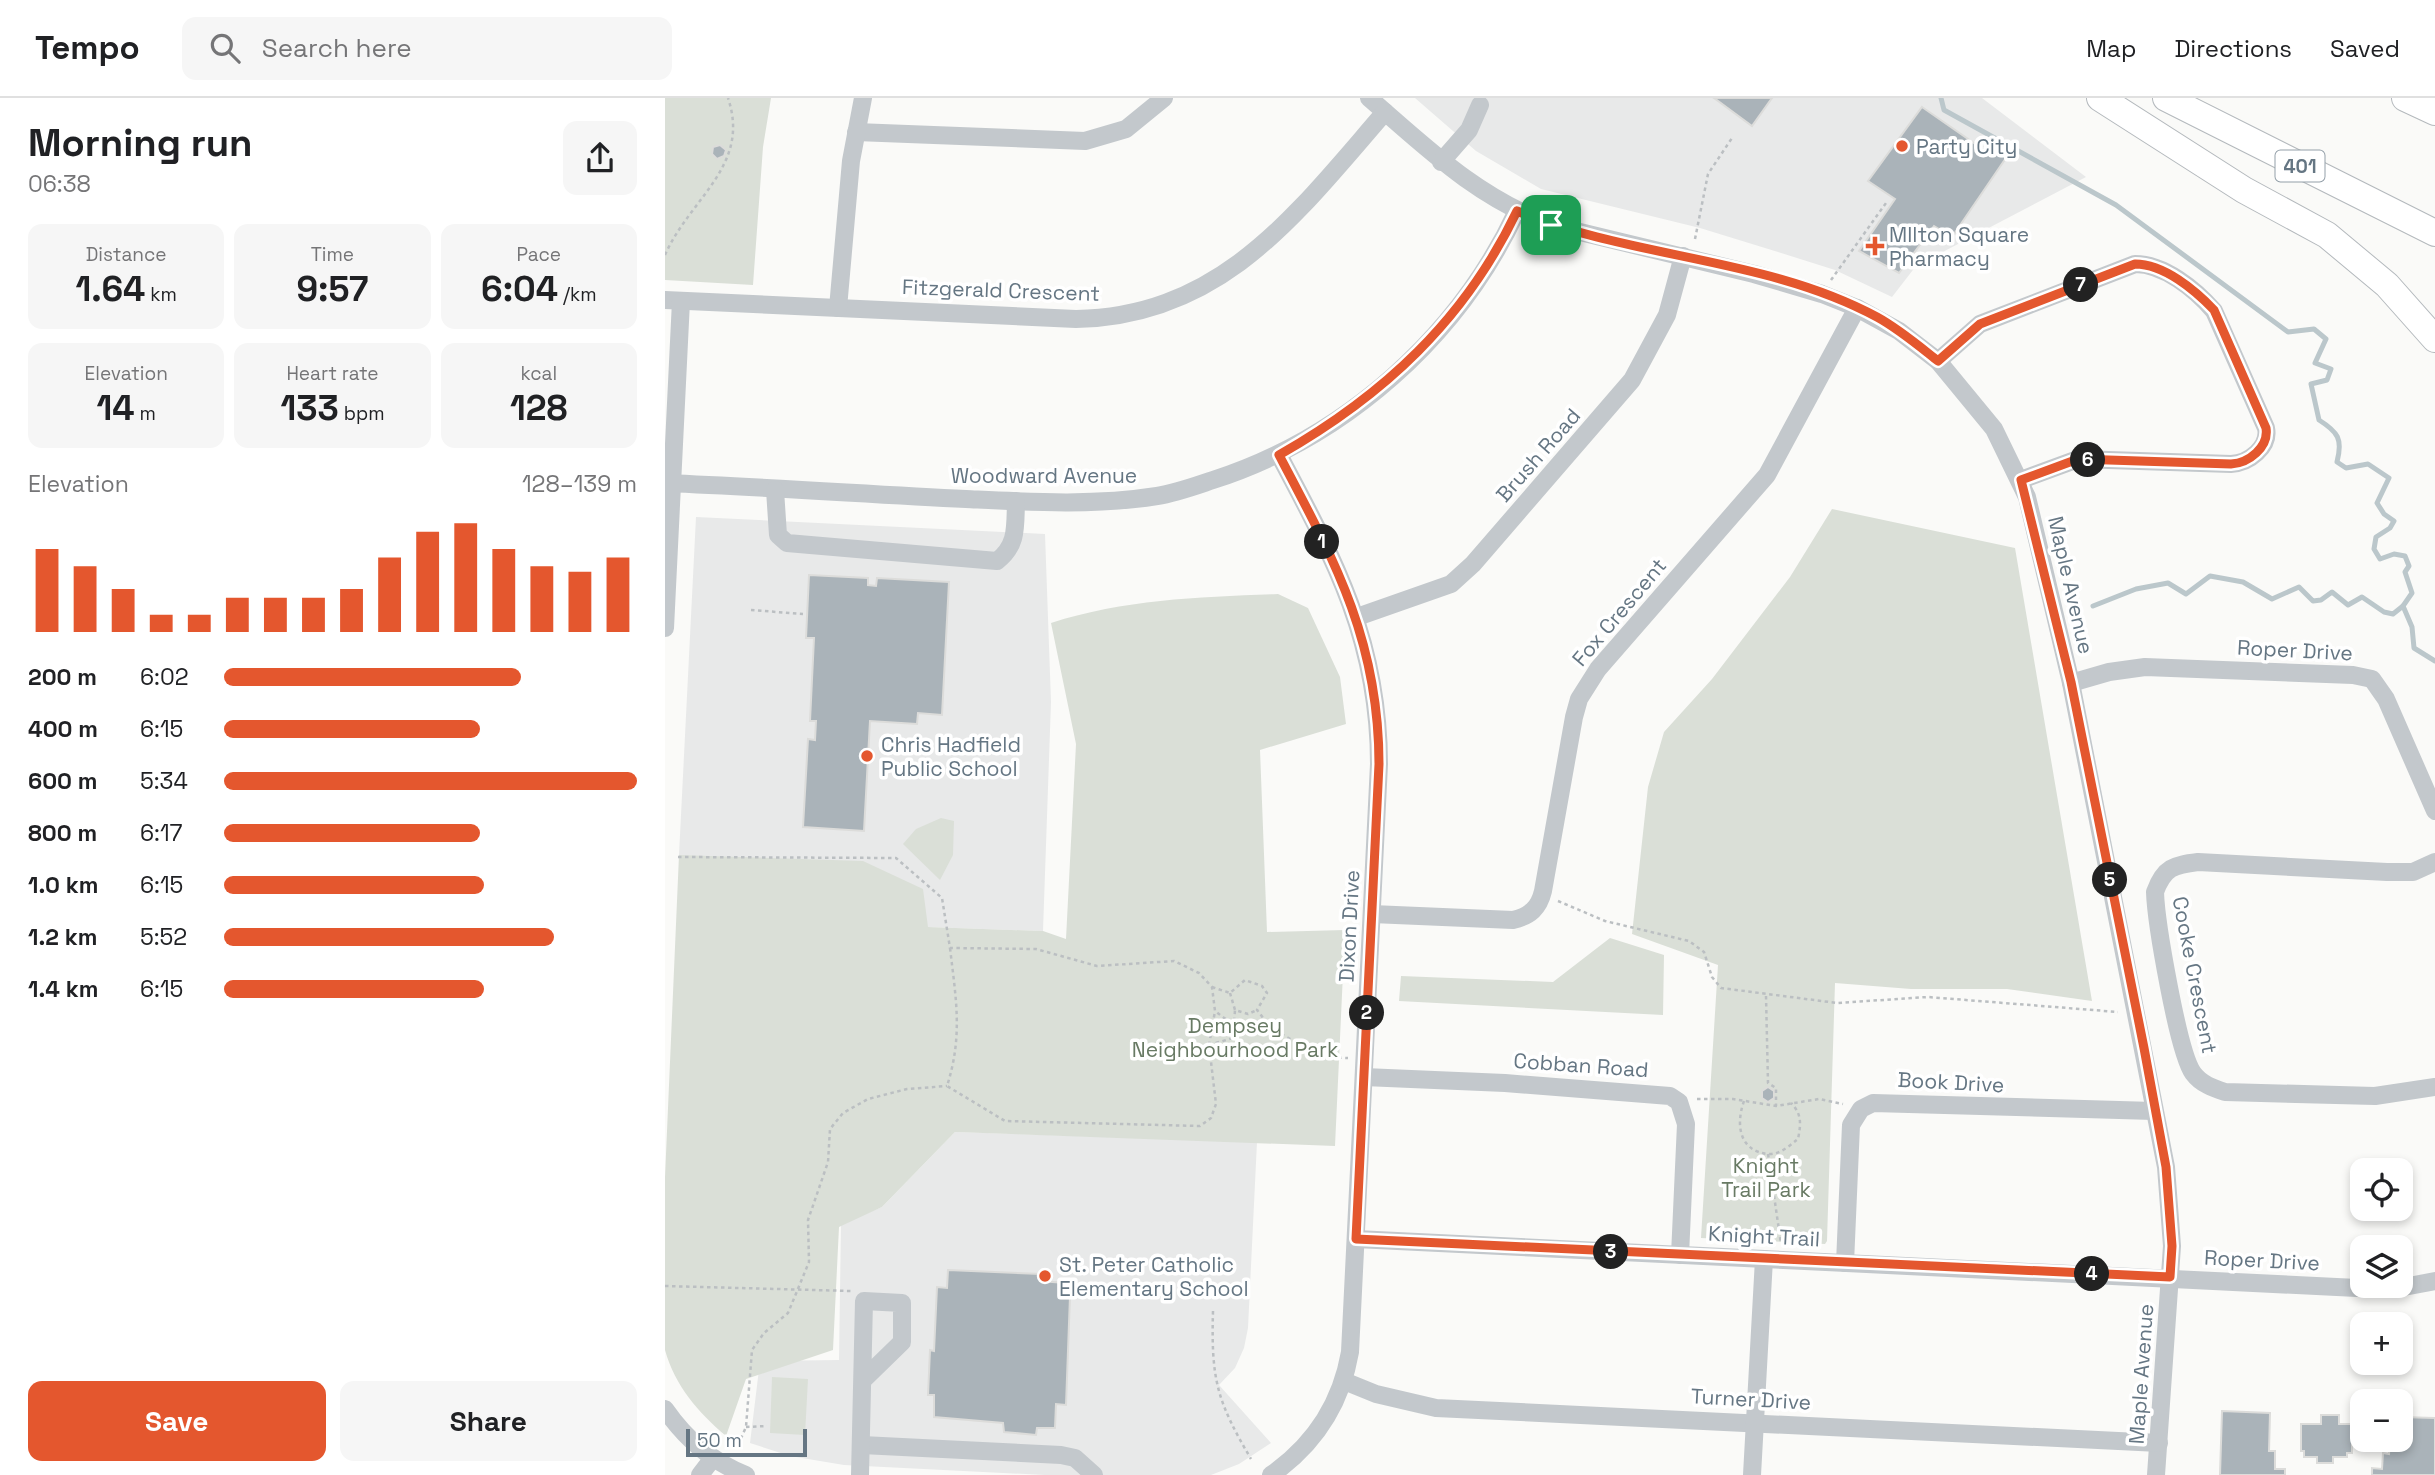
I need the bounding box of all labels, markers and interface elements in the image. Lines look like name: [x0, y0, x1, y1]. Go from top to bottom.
search box: [182, 17, 672, 80]
text: Tempo: [35, 27, 140, 69]
icon: search: [206, 29, 244, 67]
text: Search here: [262, 31, 412, 65]
text: Map: [2086, 33, 2136, 64]
text: Directions: [2174, 33, 2292, 64]
text: Saved: [2330, 33, 2400, 64]
text: Morning run: [28, 119, 253, 167]
button: share: [563, 121, 637, 195]
place label: Party City: [1916, 133, 2017, 160]
marker: Party City: [1894, 138, 1910, 154]
road number: 401: [2275, 150, 2325, 181]
text: 06:38: [28, 169, 91, 199]
pin: [1521, 195, 1581, 255]
icon: arrive: [1532, 206, 1570, 244]
place label: MIlton Square Pharmacy: [1889, 221, 2029, 272]
marker: MIlton Square Pharmacy: [1867, 238, 1883, 254]
text: Distance: [86, 242, 167, 267]
text: Time: [311, 242, 354, 267]
text: Pace: [517, 242, 561, 267]
text: 1.64: [76, 267, 145, 311]
text: 9:57: [296, 267, 369, 311]
text: 6:04: [481, 267, 558, 311]
pin: 7: [2063, 268, 2099, 302]
text: 7: [2075, 272, 2086, 297]
street label: Fitzgerald Crescent: [902, 273, 1100, 307]
text: km: [145, 282, 177, 307]
text: /km: [558, 282, 597, 307]
text: Elevation: [85, 361, 168, 386]
text: Heart rate: [286, 361, 379, 386]
text: kcal: [520, 361, 557, 386]
text: 14: [97, 386, 135, 430]
text: 133: [280, 386, 339, 430]
text: 128: [510, 386, 568, 430]
text: m: [135, 401, 156, 426]
text: bpm: [339, 401, 385, 426]
street label: Brush Road: [1490, 403, 1586, 507]
pin: 6: [2071, 442, 2105, 478]
text: 6: [2082, 447, 2093, 472]
street label: Woodward Avenue: [951, 462, 1137, 489]
text: Elevation: [28, 469, 129, 499]
text: 128–139 m: [522, 469, 637, 499]
street label: Maple Avenue: [2042, 513, 2100, 657]
pin: 1: [1305, 524, 1339, 560]
text: 1: [1317, 529, 1326, 554]
street label: Fox Crescent: [1566, 552, 1672, 672]
street label: Roper Drive: [2236, 633, 2354, 667]
text: 200 m: [28, 662, 97, 692]
text: 6:02: [140, 662, 189, 692]
text: 400 m: [28, 714, 98, 744]
text: 6:15: [140, 714, 183, 744]
place label: Chris Hadfield Public School: [881, 731, 1021, 782]
marker: Chris Hadfield Public School: [859, 748, 875, 764]
text: 600 m: [28, 766, 98, 796]
text: 5:34: [140, 766, 188, 796]
text: 800 m: [28, 818, 97, 848]
text: 6:17: [140, 818, 182, 848]
pin: 5: [2093, 862, 2127, 898]
text: 5: [2104, 867, 2115, 892]
street label: Dixon Drive: [1333, 869, 1365, 983]
text: 1.0 km: [28, 870, 98, 900]
text: 6:15: [140, 870, 183, 900]
street label: Cooke Crescent: [2167, 894, 2223, 1056]
text: 1.2 km: [28, 922, 97, 952]
text: 5:52: [140, 922, 187, 952]
text: 1.4 km: [28, 974, 98, 1004]
text: 6:15: [140, 974, 183, 1004]
pin: 2: [1349, 996, 1385, 1030]
text: 2: [1361, 1000, 1372, 1025]
park label: Dempsey Neighbourhood Park: [1132, 1012, 1338, 1063]
street label: Cobban Road: [1513, 1047, 1649, 1083]
street label: Book Drive: [1897, 1066, 2005, 1098]
park label: Knight Trail Park: [1721, 1152, 1811, 1203]
map controls: [2350, 1158, 2413, 1452]
button: locate: [2350, 1158, 2413, 1221]
street label: Knight Trail: [1707, 1220, 1821, 1252]
pin: 3: [1593, 1234, 1629, 1270]
button: layers: [2350, 1235, 2413, 1298]
text: 3: [1605, 1239, 1616, 1264]
street label: Roper Drive: [2203, 1243, 2321, 1277]
place label: St. Peter Catholic Elementary School: [1059, 1251, 1249, 1302]
pin: 4: [2075, 1256, 2109, 1292]
text: 4: [2085, 1261, 2098, 1286]
marker: St. Peter Catholic Elementary School: [1037, 1268, 1053, 1284]
street label: Maple Avenue: [2123, 1303, 2159, 1445]
button: +: [2350, 1312, 2413, 1375]
button: Save: [28, 1381, 326, 1461]
button: Share: [340, 1381, 637, 1461]
street label: Turner Drive: [1690, 1382, 1812, 1416]
button: −: [2350, 1389, 2413, 1452]
scale bar: [686, 1426, 807, 1458]
text: 50 m: [697, 1428, 742, 1453]

